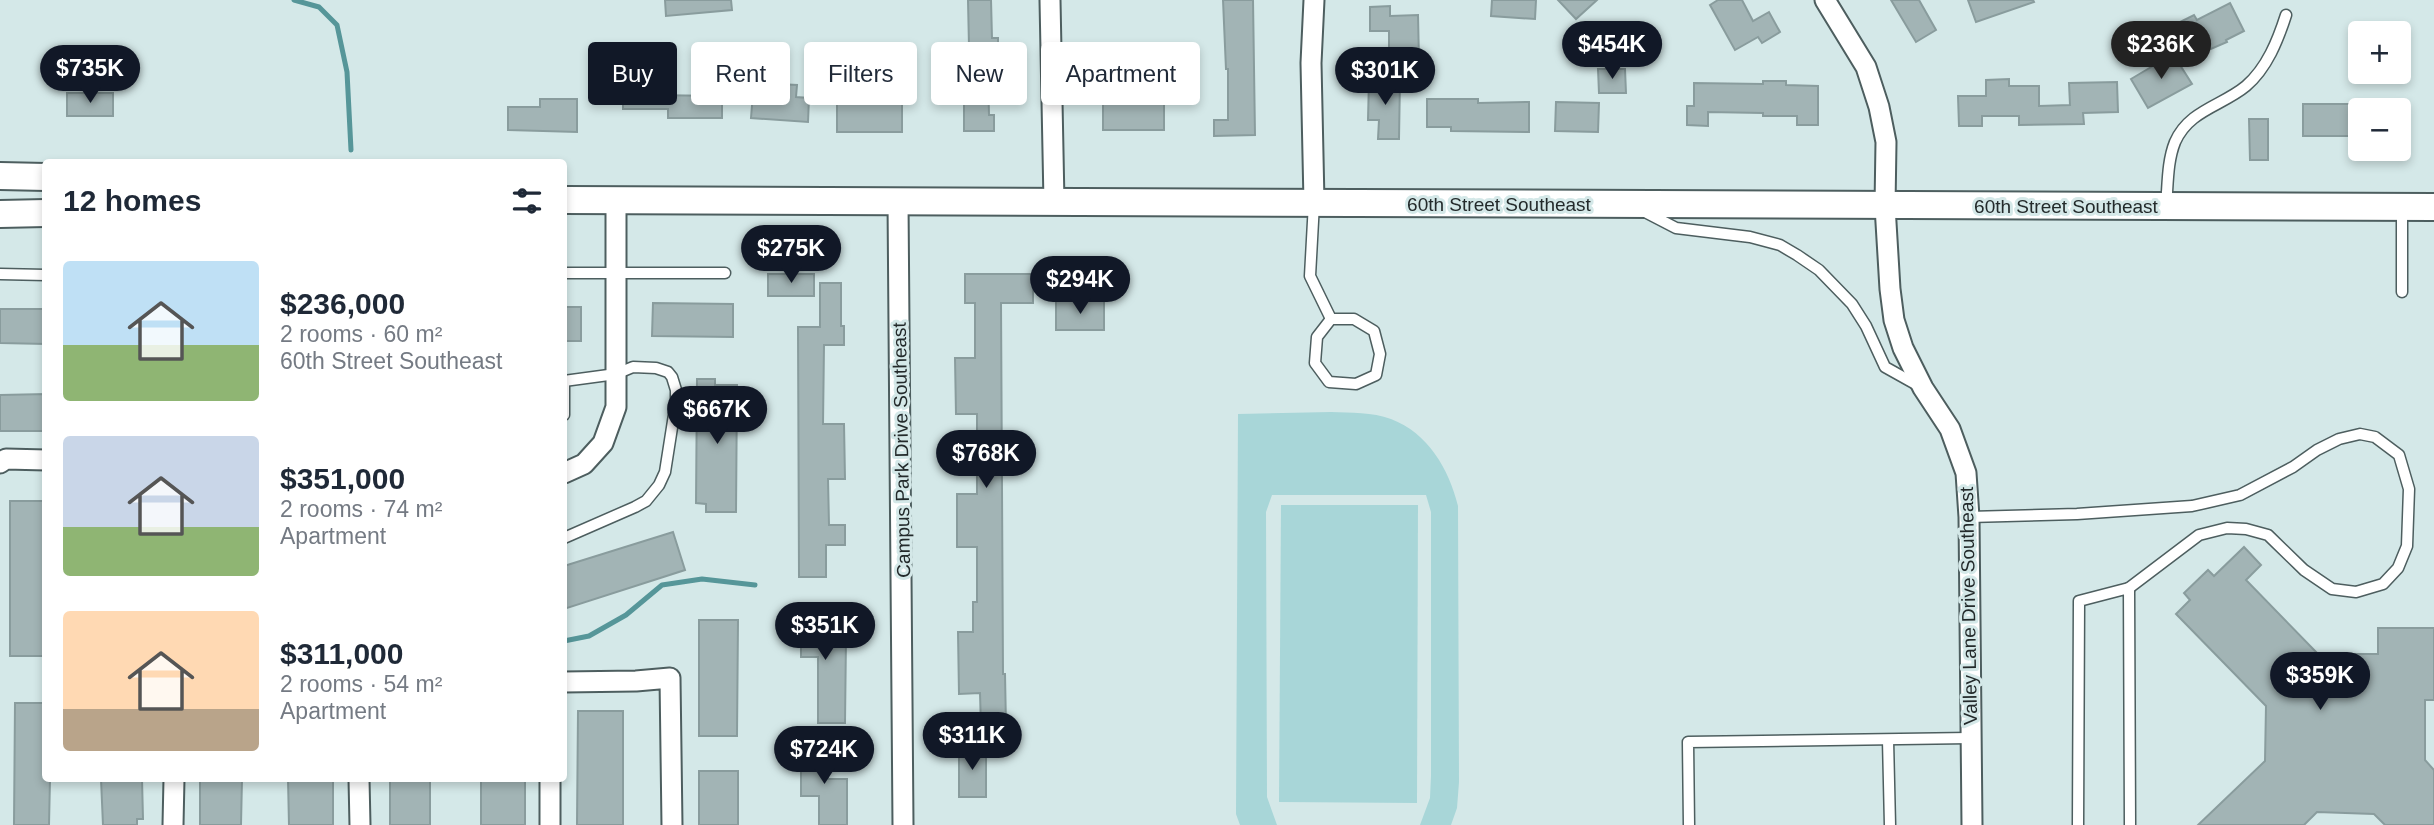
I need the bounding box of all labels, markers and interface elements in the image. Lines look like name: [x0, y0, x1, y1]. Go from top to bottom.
map controls: [2348, 21, 2411, 161]
button: +: [2348, 21, 2411, 84]
pin: $454K: [1563, 22, 1661, 81]
pin: $236K: [2112, 22, 2210, 81]
text: $454K: [1578, 31, 1646, 57]
text: $236K: [2127, 31, 2195, 57]
chip: Buy: [588, 42, 677, 105]
chip: Rent: [691, 42, 790, 105]
chip: Filters: [804, 42, 917, 105]
chip: New: [931, 42, 1027, 105]
chip: Apartment: [1041, 42, 1200, 105]
pin: $735K: [41, 46, 139, 105]
pin: $301K: [1336, 48, 1434, 107]
text: $735K: [56, 55, 124, 81]
text: $301K: [1351, 57, 1419, 83]
button: −: [2348, 98, 2411, 161]
icon: filters: [508, 182, 546, 220]
text: 12 homes: [63, 184, 201, 217]
street label: 60th Street Southeast: [1407, 194, 1592, 215]
street label: 60th Street Southeast: [1974, 196, 2159, 217]
pin: $275K: [742, 226, 840, 285]
text: $275K: [757, 235, 825, 261]
pin: $294K: [1031, 256, 1129, 316]
text: $294K: [1046, 266, 1114, 292]
text: $236,000: [280, 287, 405, 320]
icon: home: [119, 289, 203, 373]
text: 2 rooms · 60 m²: [280, 321, 442, 347]
street label: Campus Park Drive Southeast: [889, 321, 914, 578]
text: 60th Street Southeast: [280, 348, 503, 374]
pin: $667K: [668, 386, 766, 446]
text: $667K: [683, 396, 751, 422]
pin: $768K: [937, 430, 1035, 490]
text: $768K: [952, 440, 1020, 466]
text: $351,000: [280, 462, 405, 495]
icon: home: [119, 464, 203, 548]
street label: Valley Lane Drive Southeast: [1956, 486, 1981, 725]
text: 2 rooms · 74 m²: [280, 496, 442, 522]
text: Apartment: [280, 523, 386, 549]
pin: $351K: [776, 602, 874, 662]
text: $351K: [791, 612, 859, 638]
text: $311,000: [280, 637, 403, 670]
icon: home: [119, 639, 203, 723]
pin: $359K: [2271, 652, 2369, 712]
text: $359K: [2286, 662, 2354, 688]
text: 2 rooms · 54 m²: [280, 671, 442, 697]
text: Apartment: [280, 698, 386, 724]
pin: $311K: [923, 712, 1021, 772]
text: $311K: [939, 722, 1005, 748]
pin: $724K: [775, 726, 873, 786]
text: $724K: [790, 736, 858, 762]

